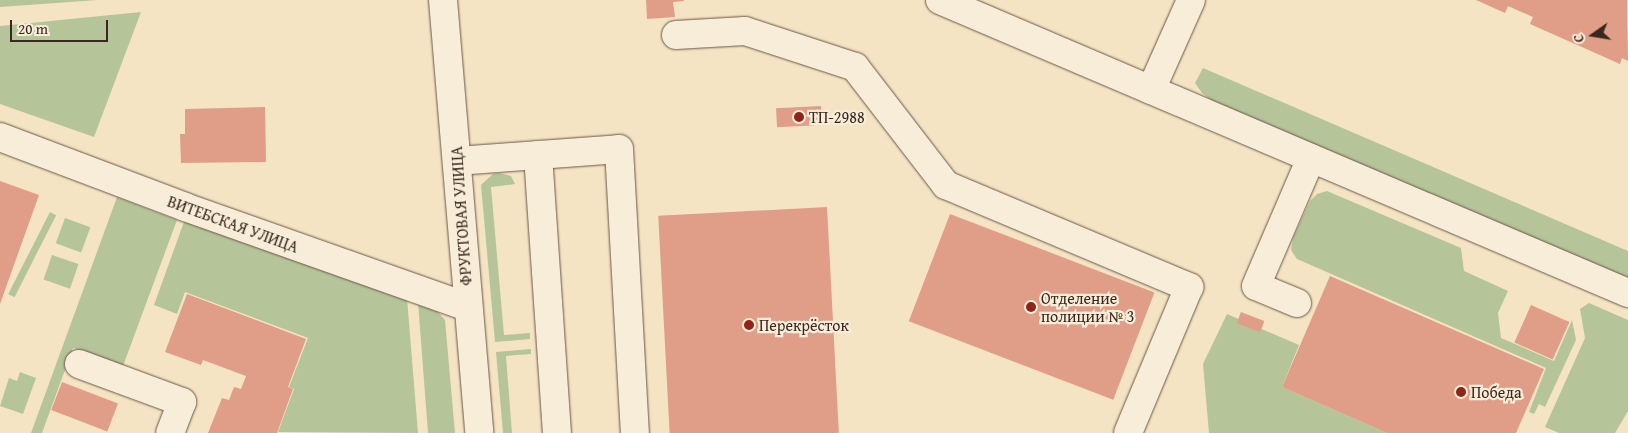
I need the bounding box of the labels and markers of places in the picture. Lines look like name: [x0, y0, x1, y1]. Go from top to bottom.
place label: ТП-2988: [809, 107, 865, 127]
marker: ТП-2988: [793, 111, 805, 123]
place label: Отделение полиции № 3: [1041, 288, 1134, 326]
marker: Отделение полиции № 3: [1025, 301, 1037, 313]
place label: Перекрёсток: [759, 315, 849, 335]
marker: Перекрёсток: [743, 319, 755, 331]
place label: Победа: [1471, 382, 1521, 402]
marker: Победа: [1455, 386, 1467, 398]

